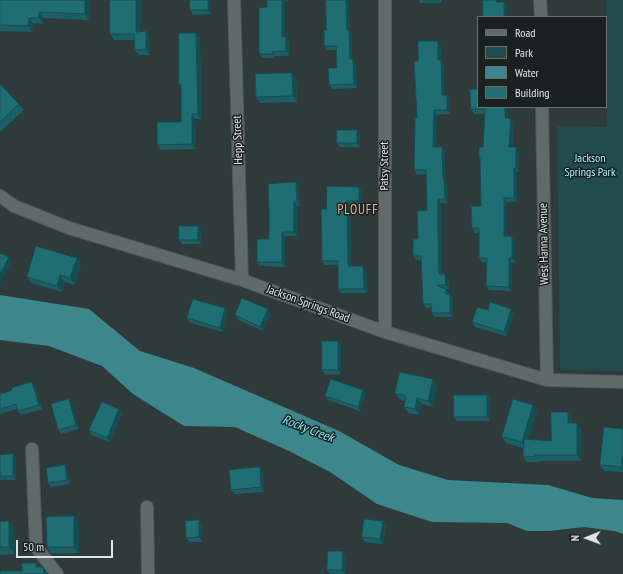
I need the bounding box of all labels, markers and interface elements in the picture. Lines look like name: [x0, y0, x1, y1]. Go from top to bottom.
legend: [477, 16, 607, 108]
text: Road: [515, 25, 535, 40]
text: Park: [515, 45, 533, 60]
text: Water: [515, 65, 539, 80]
text: Building: [515, 85, 550, 100]
street label: Hepp Street: [230, 115, 246, 165]
street label: Patsy Street: [378, 141, 392, 191]
park label: Jackson Springs Park: [564, 152, 616, 180]
district label: PLOUFF: [337, 202, 379, 218]
street label: West Hanna Avenue: [536, 203, 552, 285]
street label: Jackson Springs Road: [264, 282, 352, 326]
water label: Rocky Creek: [280, 412, 336, 446]
north arrow: [567, 518, 607, 558]
scale bar: [18, 532, 115, 558]
text: N: [568, 535, 582, 541]
text: 50 m: [23, 539, 44, 554]

